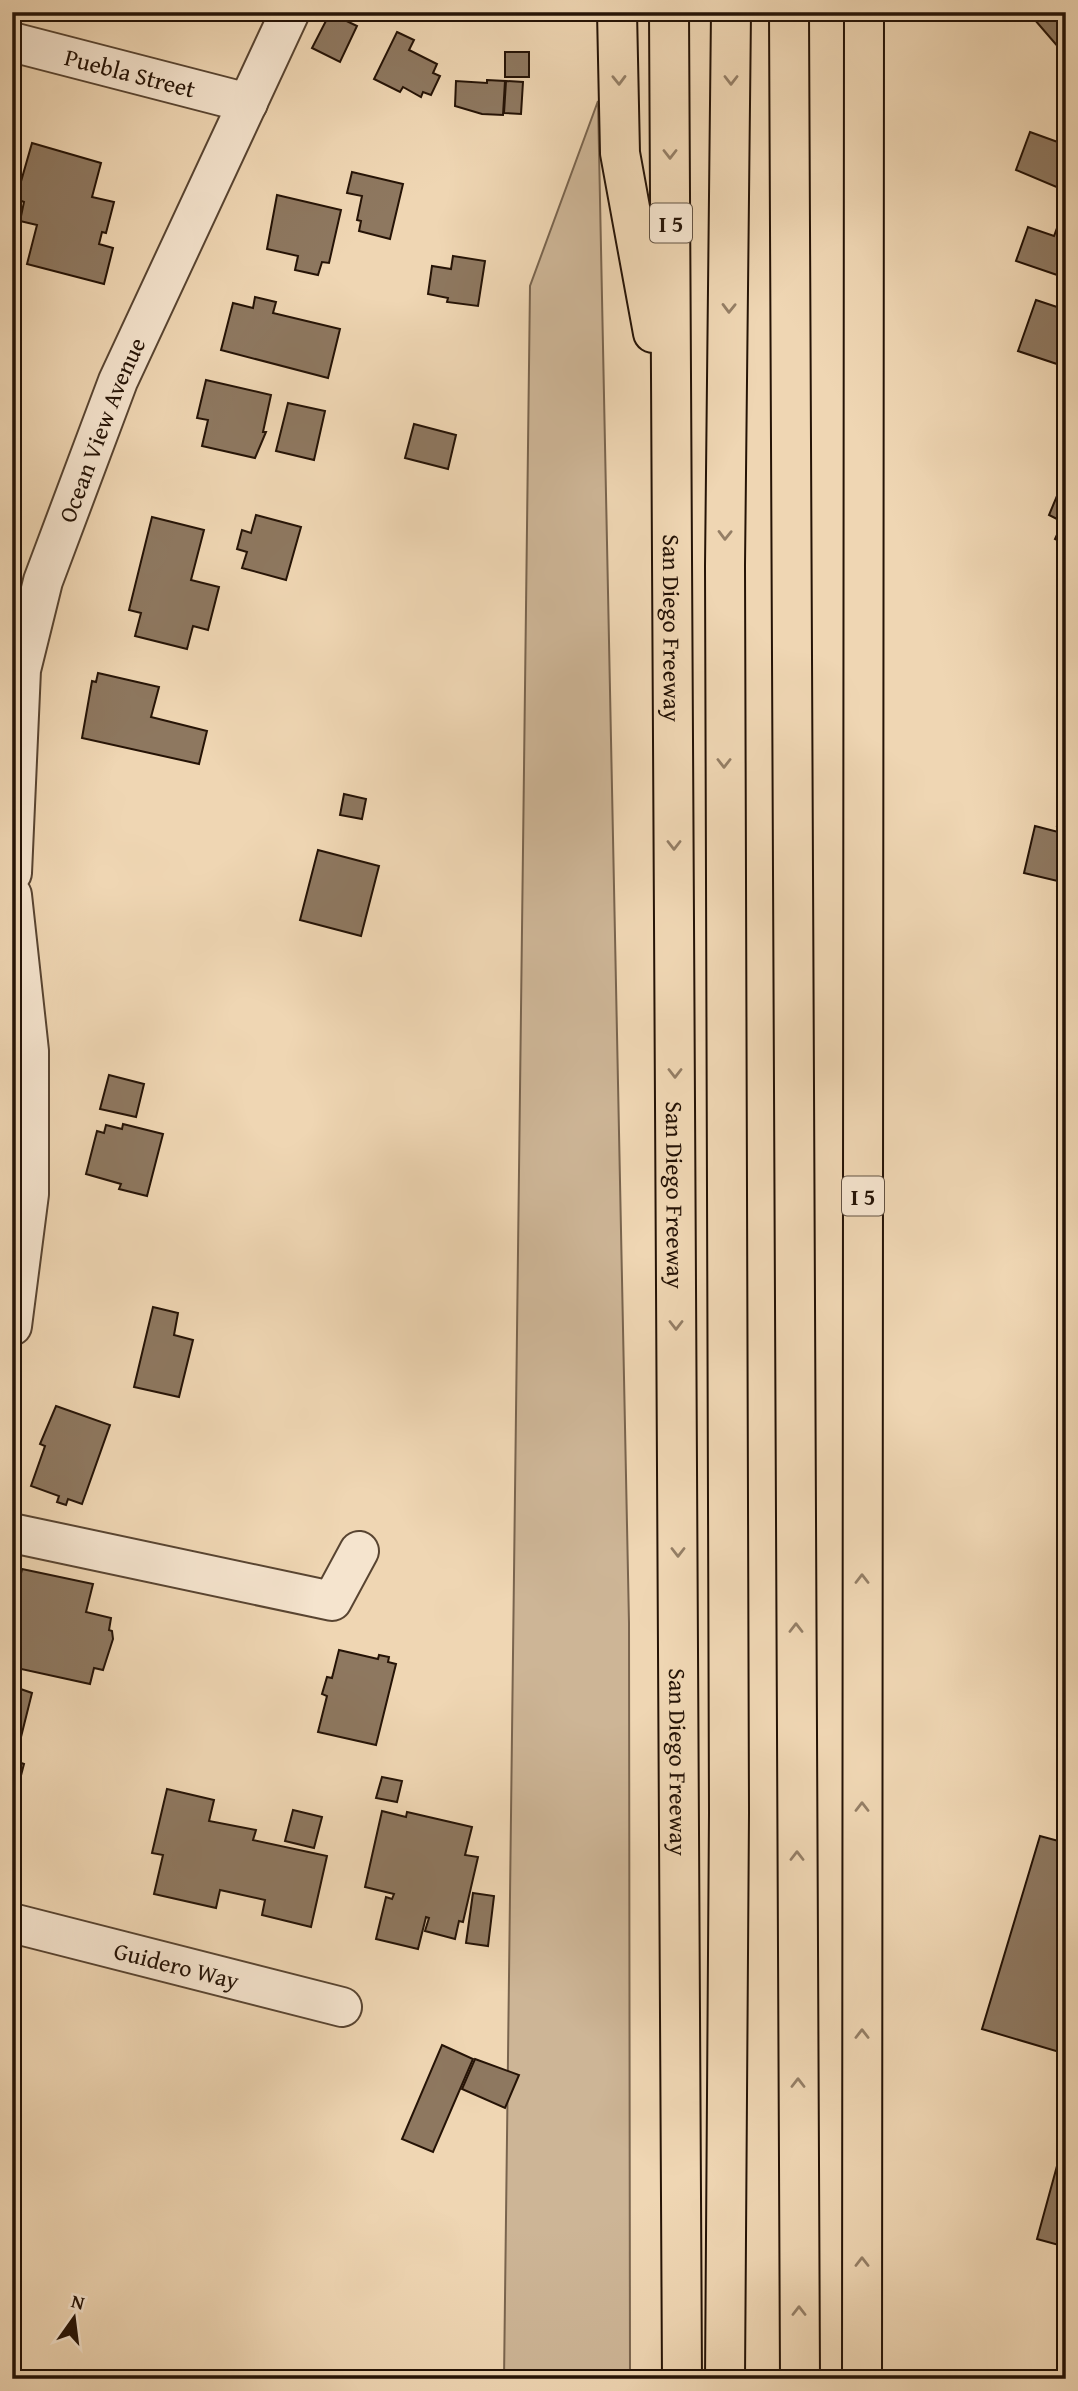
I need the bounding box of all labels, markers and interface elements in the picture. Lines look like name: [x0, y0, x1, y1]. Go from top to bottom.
street label: Puebla Street: [61, 39, 200, 106]
one-way arrow: [723, 75, 738, 86]
one-way arrow: [611, 76, 627, 86]
one-way arrow: [662, 149, 678, 160]
road number: I 5: [650, 204, 692, 243]
one-way arrow: [721, 303, 737, 314]
street label: Ocean View Avenue: [49, 331, 154, 527]
one-way arrow: [717, 531, 733, 541]
street label: San Diego Freeway: [654, 534, 690, 722]
one-way arrow: [716, 758, 732, 769]
one-way arrow: [666, 841, 682, 851]
one-way arrow: [667, 1068, 683, 1079]
street label: San Diego Freeway: [657, 1101, 694, 1289]
road number: I 5: [842, 1176, 884, 1216]
one-way arrow: [668, 1320, 684, 1331]
one-way arrow: [670, 1548, 686, 1558]
one-way arrow: [854, 1573, 870, 1584]
one-way arrow: [788, 1622, 804, 1633]
street label: San Diego Freeway: [661, 1668, 697, 1856]
one-way arrow: [854, 1801, 870, 1811]
one-way arrow: [789, 1850, 805, 1860]
street label: Guidero Way: [110, 1932, 243, 1998]
one-way arrow: [854, 2028, 870, 2039]
one-way arrow: [790, 2077, 806, 2088]
one-way arrow: [854, 2256, 870, 2266]
north arrow: [38, 2282, 108, 2352]
text: N: [69, 2286, 88, 2317]
one-way arrow: [792, 2305, 807, 2316]

